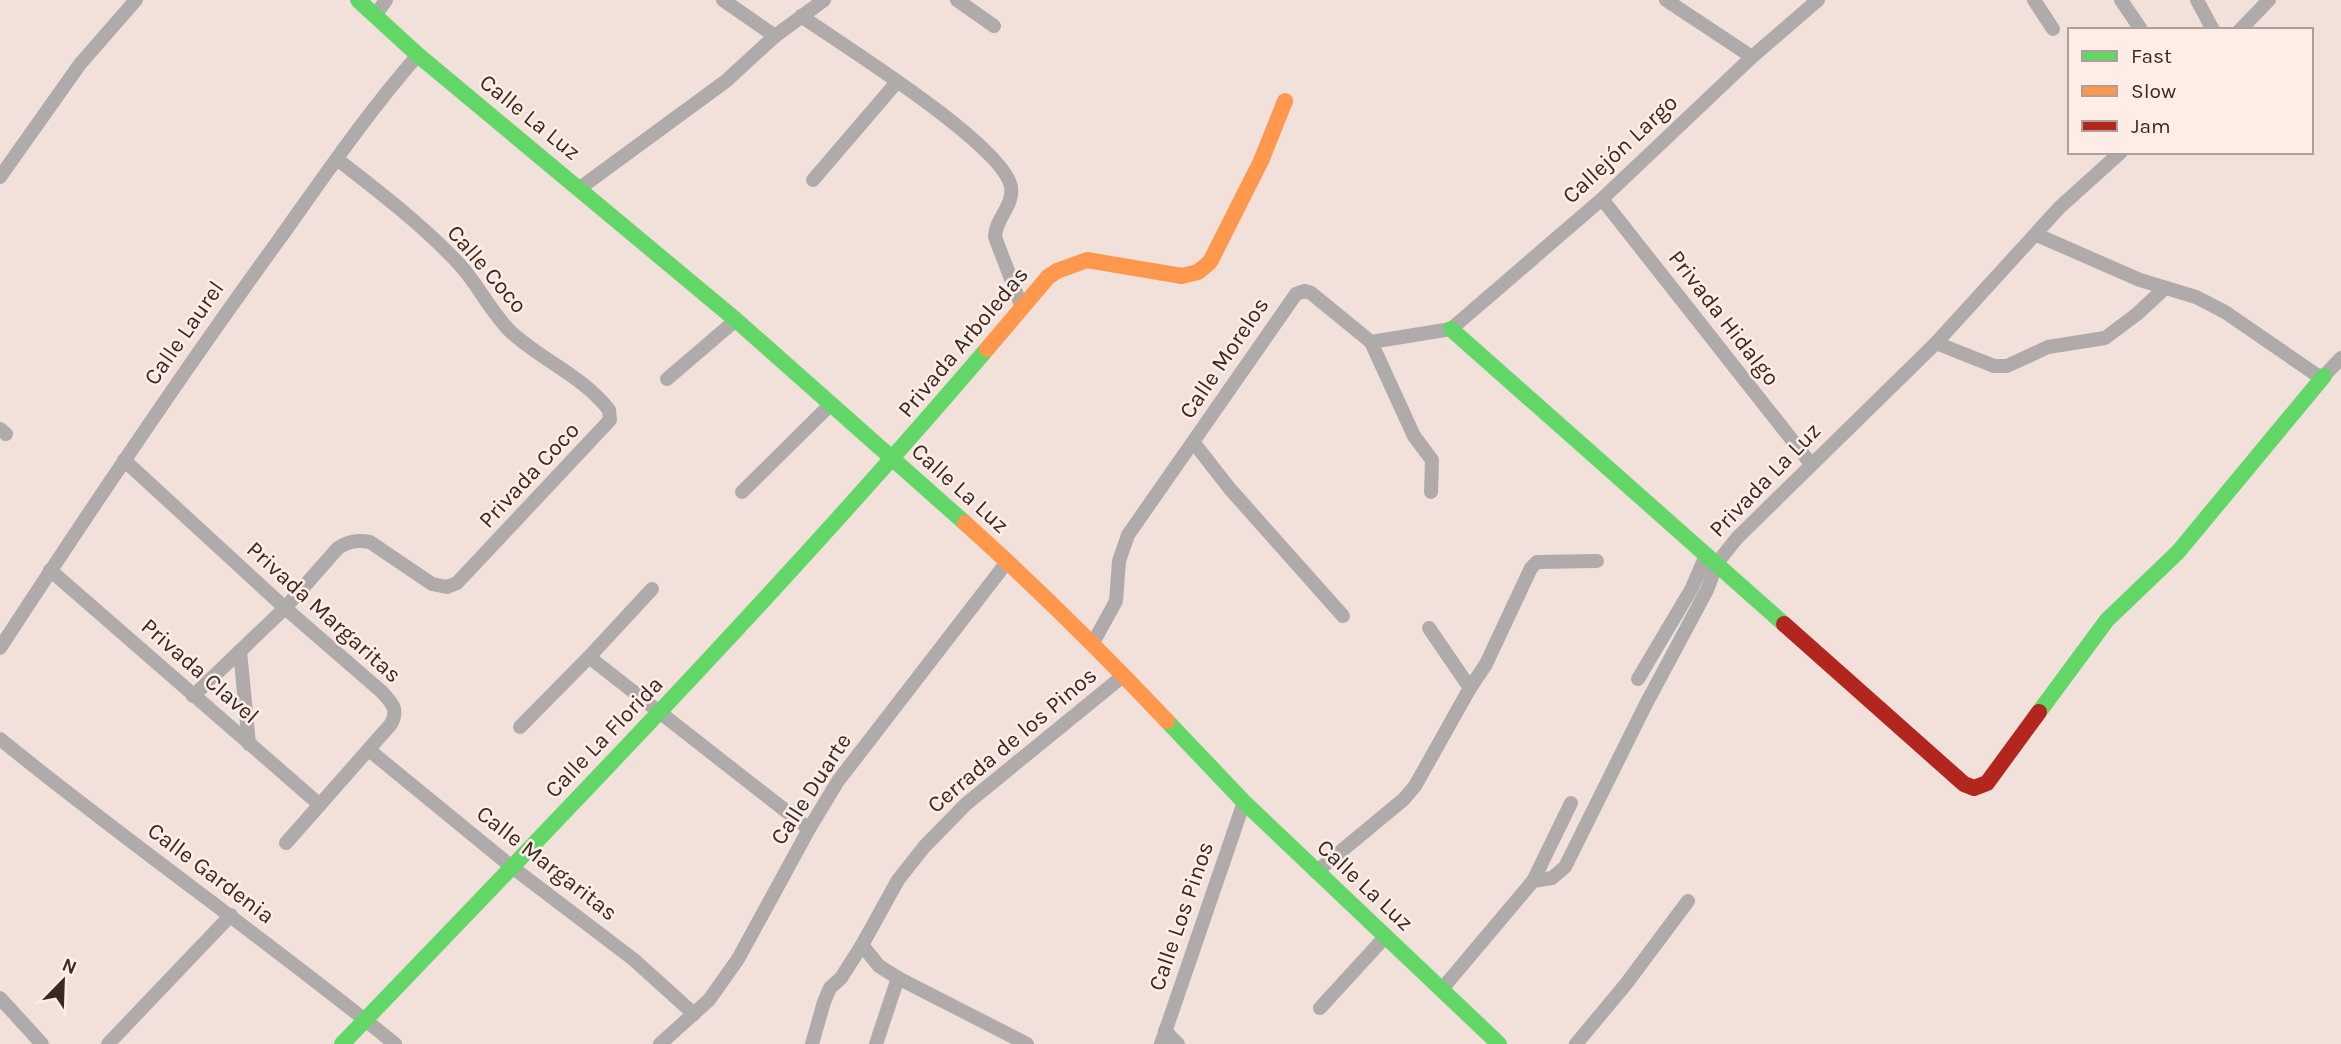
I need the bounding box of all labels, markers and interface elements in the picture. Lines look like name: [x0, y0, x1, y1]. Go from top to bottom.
legend: [2068, 28, 2313, 154]
text: Fast: [2131, 44, 2172, 68]
street label: Calle La Luz: [474, 68, 586, 166]
text: Slow: [2131, 79, 2176, 103]
street label: Callejón Largo: [1557, 89, 1683, 209]
text: Jam: [2131, 114, 2171, 138]
street label: Calle Coco: [441, 219, 533, 319]
street label: Privada Hidalgo: [1663, 245, 1785, 391]
street label: Privada Arboledas: [892, 261, 1034, 423]
street label: Calle Laurel: [138, 276, 230, 390]
street label: Calle Morelos: [1174, 292, 1274, 424]
street label: Privada Coco: [473, 416, 585, 534]
street label: Privada La Luz: [1704, 417, 1826, 543]
street label: Calle La Luz: [906, 437, 1014, 539]
street label: Privada Margaritas: [241, 536, 407, 688]
street label: Privada Clavel: [136, 613, 264, 729]
street label: Cerrada de los Pinos: [922, 661, 1102, 819]
street label: Calle La Florida: [539, 671, 669, 803]
street label: Calle Duarte: [765, 728, 857, 850]
street label: Calle Margaritas: [471, 800, 623, 926]
street label: Calle Gardenia: [142, 817, 280, 929]
street label: Calle La Luz: [1311, 834, 1419, 936]
street label: Calle Los Pinos: [1143, 838, 1219, 994]
north arrow: [28, 946, 98, 1016]
text: N: [59, 953, 80, 979]

